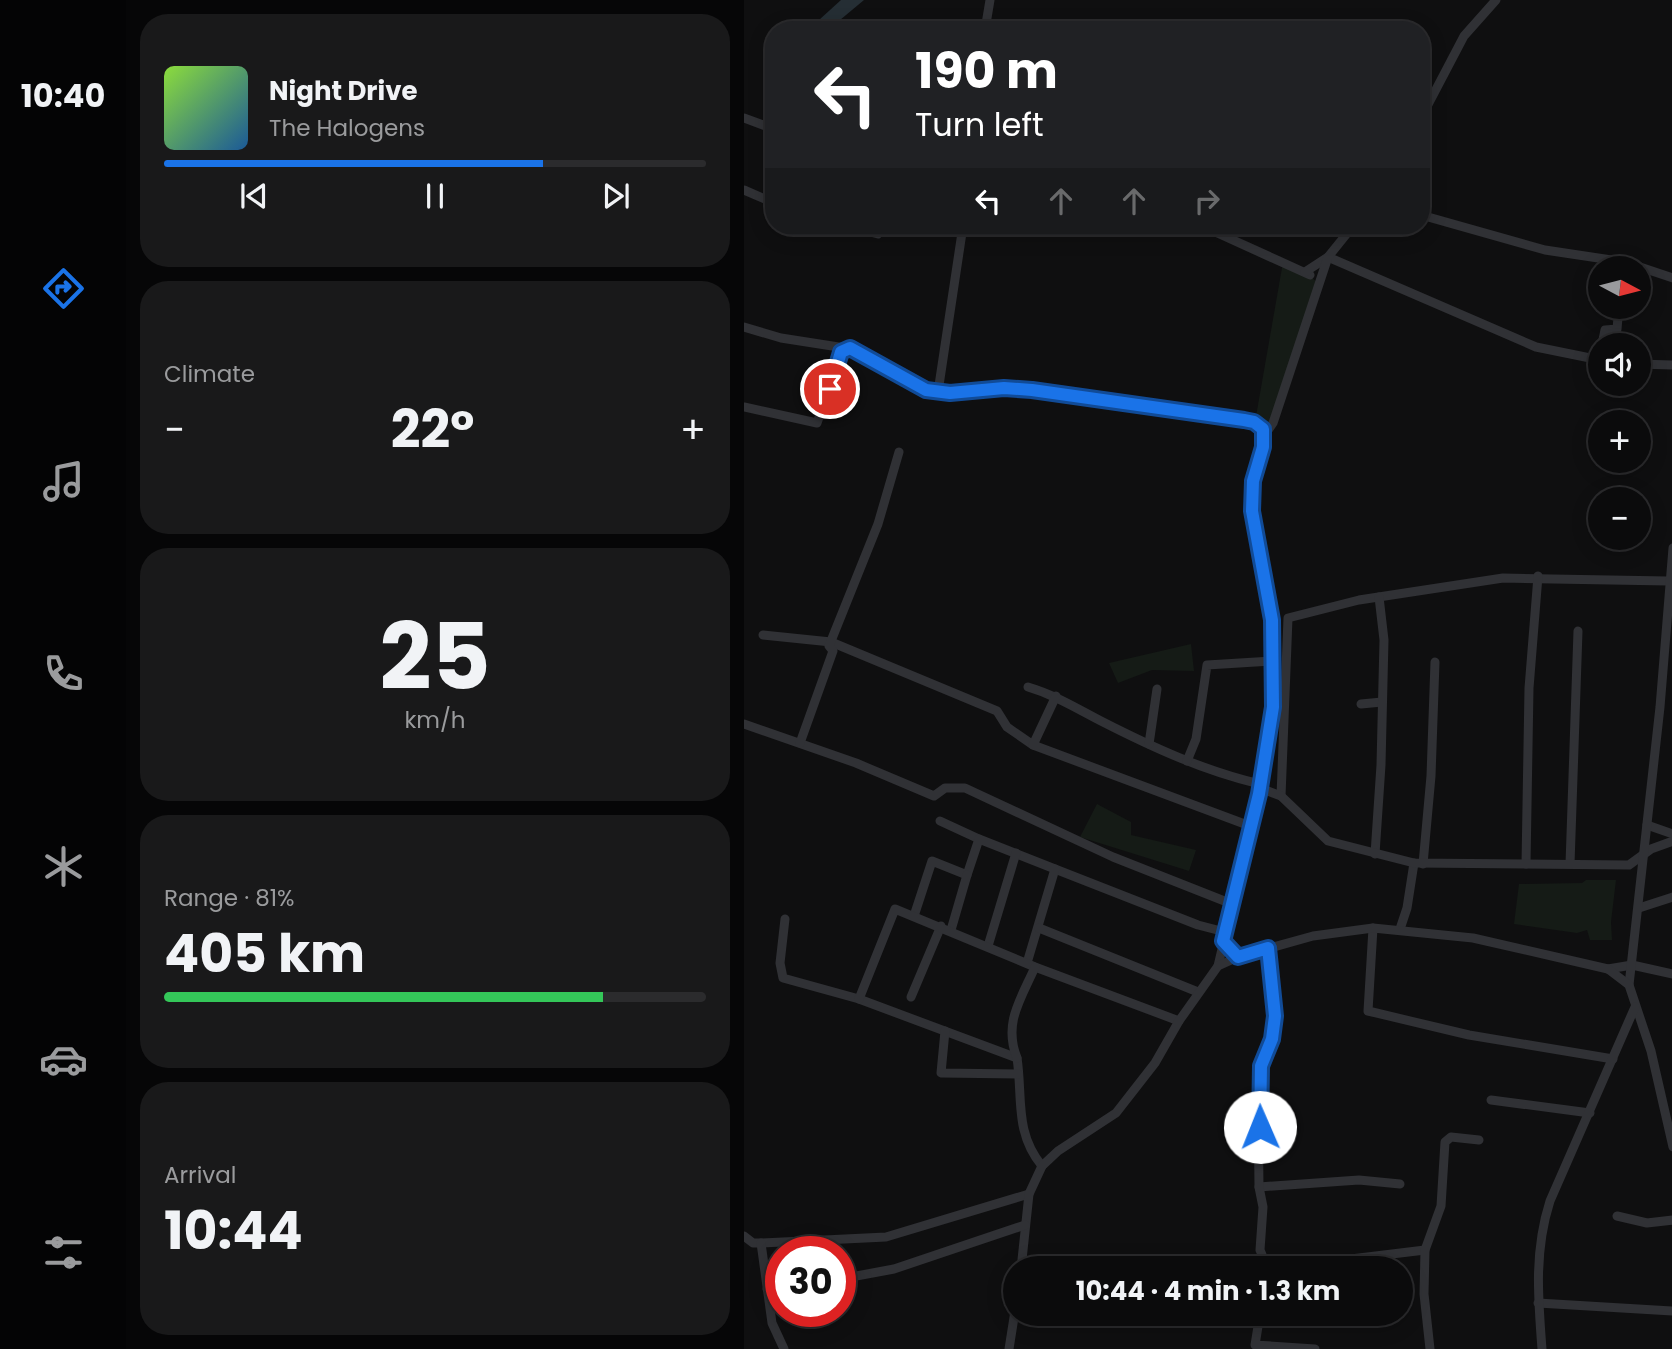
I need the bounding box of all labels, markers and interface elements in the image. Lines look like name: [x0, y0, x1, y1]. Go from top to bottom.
text: 190 m: [915, 37, 1058, 105]
icon: left: [800, 49, 891, 140]
text: 10:40: [21, 73, 105, 118]
text: Night Drive: [269, 73, 417, 109]
text: Turn left: [915, 102, 1044, 147]
text: The Halogens: [269, 112, 425, 144]
icon: previous: [235, 177, 273, 215]
icon: pause: [416, 177, 454, 215]
icon: next: [597, 177, 635, 215]
icon: left: [969, 182, 1007, 220]
icon: ahead: [1042, 182, 1080, 220]
icon: ahead: [1115, 182, 1153, 220]
icon: right: [1188, 182, 1226, 220]
north arrow: [1588, 256, 1650, 318]
map controls: [1588, 256, 1651, 550]
icon: directions: [39, 264, 88, 313]
button: sound: [1588, 333, 1651, 396]
text: Climate: [164, 358, 255, 390]
pin: [800, 359, 860, 419]
icon: arrive: [811, 370, 849, 408]
text: 22°: [391, 393, 474, 466]
text: −: [164, 403, 185, 456]
text: +: [680, 403, 706, 456]
button: +: [1588, 410, 1651, 473]
icon: music: [39, 457, 88, 506]
button: −: [1588, 487, 1651, 550]
text: 25: [379, 593, 491, 721]
icon: phone: [39, 649, 88, 698]
text: km/h: [404, 704, 466, 736]
icon: climate: [39, 842, 88, 891]
text: Range · 81%: [164, 882, 295, 914]
text: 405 km: [164, 917, 365, 990]
icon: car: [39, 1035, 88, 1084]
position arrow: [1223, 1090, 1297, 1164]
text: Arrival: [164, 1159, 236, 1191]
text: 10:44: [164, 1194, 303, 1267]
icon: filters: [39, 1228, 88, 1277]
speed limit sign: 30: [765, 1236, 856, 1327]
text: 10:44 · 4 min · 1.3 km: [1076, 1273, 1340, 1309]

